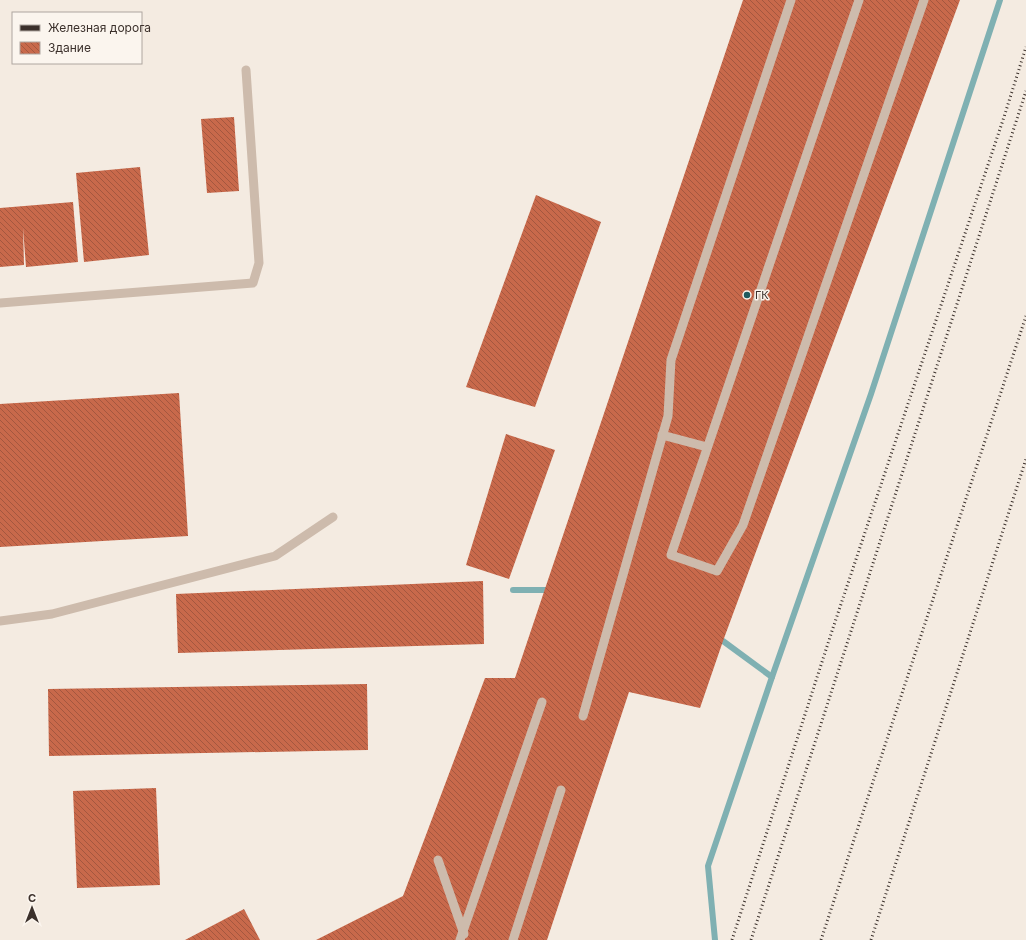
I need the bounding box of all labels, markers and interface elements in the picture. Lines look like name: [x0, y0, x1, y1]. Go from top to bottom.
legend: [12, 12, 142, 64]
text: Железная дорога: [48, 20, 151, 35]
text: Здание: [48, 40, 91, 55]
place label: ГК: [755, 288, 769, 302]
marker: ГК: [742, 290, 752, 300]
north arrow: [12, 888, 52, 928]
text: С: [28, 891, 36, 905]

